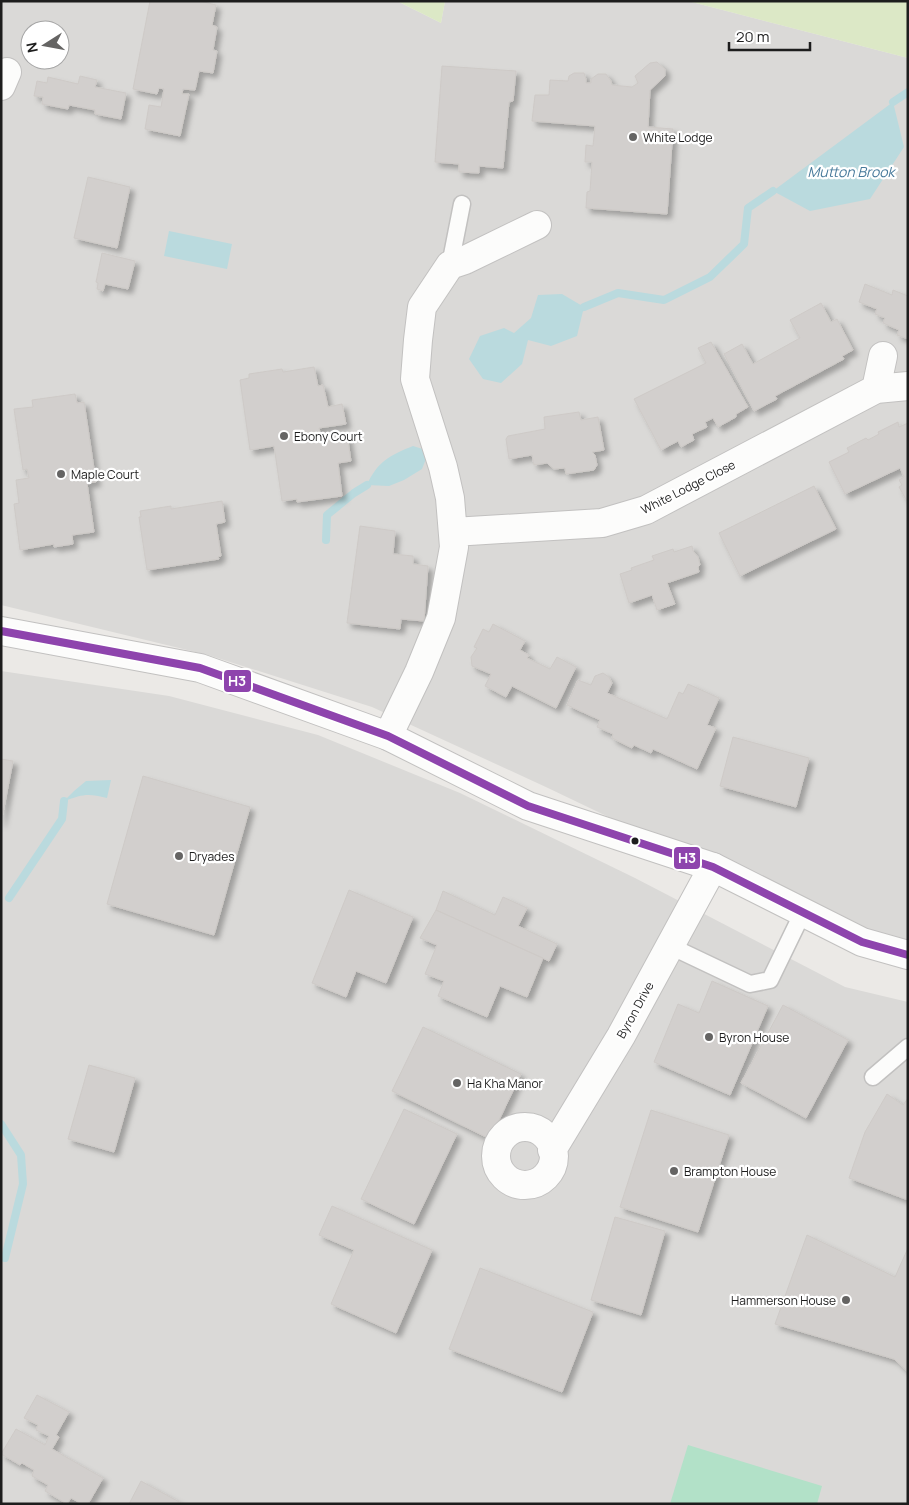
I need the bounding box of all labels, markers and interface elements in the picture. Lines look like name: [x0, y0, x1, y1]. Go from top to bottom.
north arrow: [20, 20, 70, 70]
scale bar: [729, 20, 810, 52]
text: 20 m: [736, 26, 769, 47]
text: N: [21, 41, 42, 54]
place label: White Lodge: [643, 129, 713, 146]
marker: White Lodge: [627, 131, 639, 143]
water label: Mutton Brook: [808, 162, 896, 181]
place label: Ebony Court: [294, 428, 363, 445]
marker: Ebony Court: [278, 430, 290, 442]
street label: White Lodge Close: [638, 456, 738, 518]
place label: Maple Court: [71, 466, 139, 483]
marker: Maple Court: [55, 468, 67, 480]
line badge: H3: [223, 669, 252, 693]
text: H3: [228, 671, 246, 690]
unlabelled marker: [630, 836, 640, 846]
line badge: H3: [673, 846, 701, 870]
place label: Dryades: [189, 848, 234, 865]
text: H3: [678, 848, 696, 867]
marker: Dryades: [173, 850, 185, 862]
street label: Byron Drive: [612, 979, 658, 1041]
place label: Byron House: [719, 1029, 789, 1046]
marker: Byron House: [703, 1031, 715, 1043]
place label: Ha Kha Manor: [467, 1075, 544, 1092]
marker: Ha Kha Manor: [451, 1077, 463, 1089]
place label: Brampton House: [684, 1163, 776, 1180]
marker: Brampton House: [668, 1165, 680, 1177]
place label: Hammerson House: [731, 1292, 836, 1309]
marker: Hammerson House: [840, 1294, 852, 1306]

